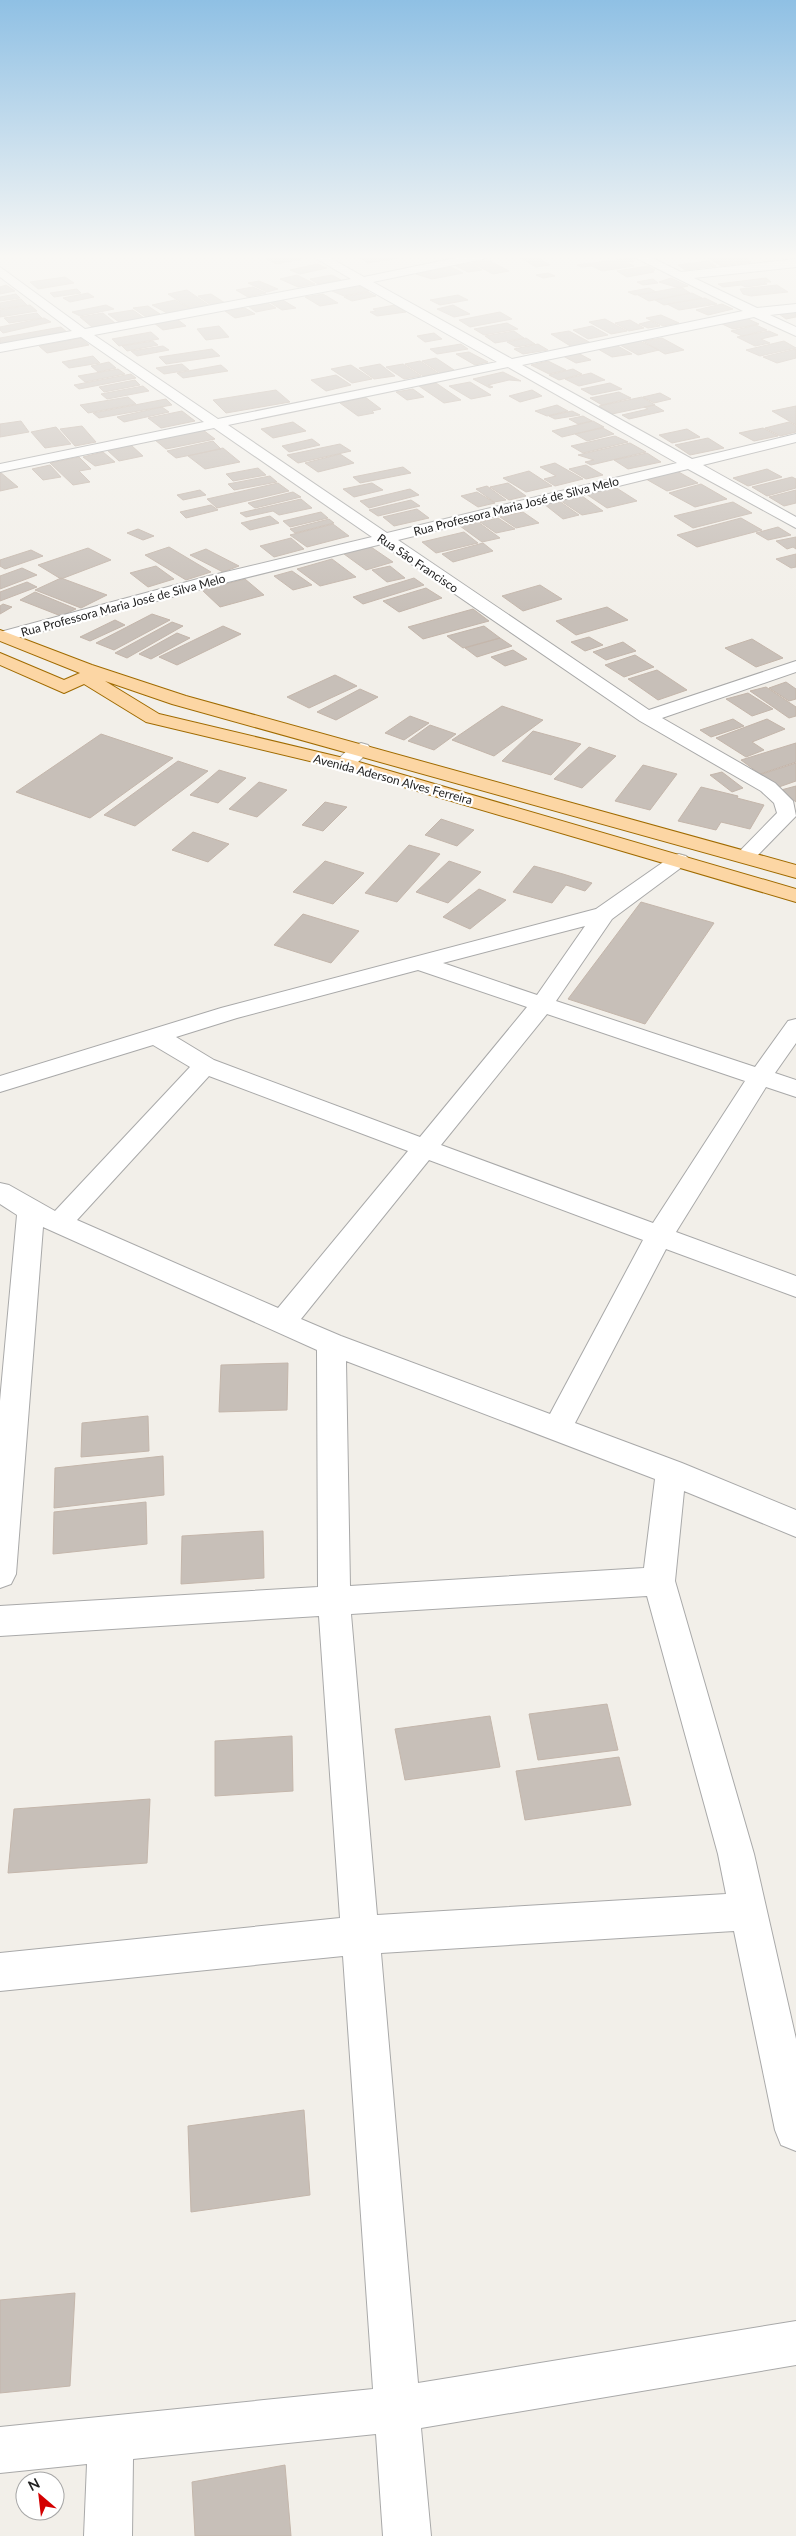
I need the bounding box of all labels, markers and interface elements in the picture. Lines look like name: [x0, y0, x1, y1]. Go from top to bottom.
street label: Rua Professora Maria José de Silva Melo: [412, 473, 620, 539]
street label: Rua São Francisco: [375, 530, 462, 596]
street label: Rua Professora Maria José de Silva Melo: [19, 570, 227, 640]
street label: Avenida Aderson Alves Ferreira: [312, 751, 474, 807]
north arrow: [15, 2471, 65, 2521]
text: N: [25, 2474, 42, 2494]

